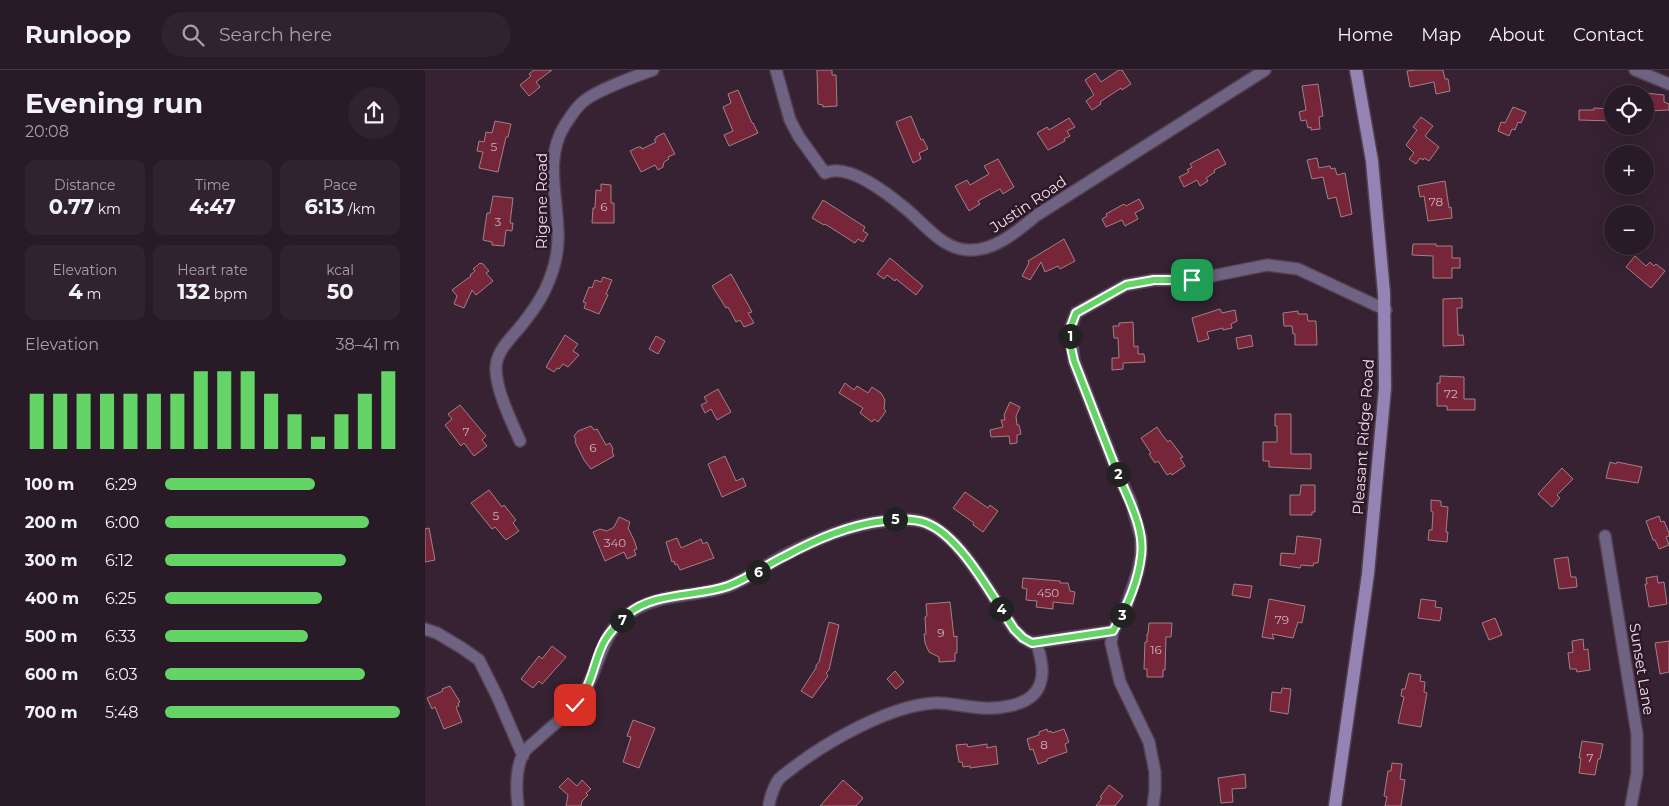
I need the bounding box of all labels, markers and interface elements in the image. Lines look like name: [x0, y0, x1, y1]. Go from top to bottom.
search box: [161, 12, 511, 57]
text: Runloop: [25, 20, 131, 49]
icon: search: [179, 21, 207, 49]
text: Search here: [219, 23, 332, 46]
text: Home: [1337, 24, 1393, 46]
text: Map: [1421, 24, 1461, 46]
text: About: [1489, 24, 1545, 46]
text: Contact: [1573, 24, 1644, 46]
map controls: [1604, 85, 1654, 255]
button: locate: [1604, 85, 1654, 135]
text: Evening run: [25, 86, 203, 120]
button: share: [348, 87, 400, 139]
text: 20:08: [25, 122, 69, 141]
house number: 5: [491, 139, 498, 154]
button: +: [1604, 145, 1654, 195]
street label: Rigene Road: [532, 153, 551, 249]
street label: Justin Road: [985, 171, 1070, 237]
text: Distance: [54, 176, 116, 194]
text: Time: [195, 176, 230, 194]
text: Pace: [323, 176, 357, 194]
text: 0.77: [49, 194, 94, 219]
text: 4:47: [189, 194, 236, 219]
text: 6:13: [305, 194, 344, 219]
house number: 78: [1429, 194, 1444, 209]
house number: 6: [600, 199, 608, 214]
text: km: [94, 200, 121, 218]
text: /km: [344, 200, 376, 218]
button: −: [1604, 205, 1654, 255]
house number: 3: [495, 214, 502, 229]
pin: [1171, 259, 1213, 301]
text: Elevation: [52, 261, 117, 279]
text: Heart rate: [177, 261, 248, 279]
text: kcal: [326, 261, 354, 279]
icon: arrive: [1178, 266, 1206, 294]
text: 4: [68, 279, 83, 304]
text: 132: [177, 279, 210, 304]
text: 50: [327, 279, 354, 304]
text: m: [83, 285, 101, 303]
text: bpm: [210, 285, 248, 303]
pin: 1: [1057, 324, 1083, 348]
text: 1: [1068, 327, 1073, 345]
text: Elevation: [25, 335, 99, 354]
text: 38–41 m: [336, 335, 400, 354]
street label: Pleasant Ridge Road: [1348, 358, 1378, 516]
house number: 72: [1444, 386, 1458, 401]
house number: 7: [462, 424, 470, 439]
house number: 6: [589, 440, 597, 455]
pin: 2: [1105, 462, 1131, 486]
text: 2: [1114, 465, 1123, 483]
text: 100 m: [25, 475, 74, 494]
text: 6:29: [105, 475, 137, 494]
pin: 5: [883, 506, 907, 532]
house number: 5: [493, 508, 500, 523]
text: 5: [891, 510, 900, 528]
text: 200 m: [25, 513, 77, 532]
text: 6:00: [105, 513, 139, 532]
house number: 340: [604, 535, 626, 550]
text: 300 m: [25, 551, 78, 570]
text: 6:12: [105, 551, 133, 570]
pin: 6: [745, 560, 771, 584]
text: 6: [754, 563, 763, 581]
house number: 450: [1037, 585, 1059, 600]
text: 400 m: [25, 589, 79, 608]
text: 6:25: [105, 589, 136, 608]
pin: 4: [989, 596, 1013, 622]
text: 4: [997, 600, 1006, 618]
pin: 3: [1109, 602, 1135, 628]
text: 3: [1118, 606, 1127, 624]
pin: 7: [609, 608, 635, 632]
text: 7: [618, 611, 627, 629]
house number: 79: [1275, 612, 1289, 627]
street label: Sunset Lane: [1625, 622, 1659, 716]
house number: 9: [937, 625, 945, 640]
text: 500 m: [25, 627, 78, 646]
text: 6:33: [105, 627, 136, 646]
house number: 16: [1150, 642, 1162, 657]
text: 600 m: [25, 665, 78, 684]
text: 6:03: [105, 665, 138, 684]
pin: [554, 684, 596, 726]
icon: check: [561, 691, 589, 719]
text: 700 m: [25, 703, 78, 722]
text: 5:48: [105, 703, 138, 722]
house number: 8: [1040, 737, 1048, 752]
house number: 7: [1586, 750, 1594, 765]

